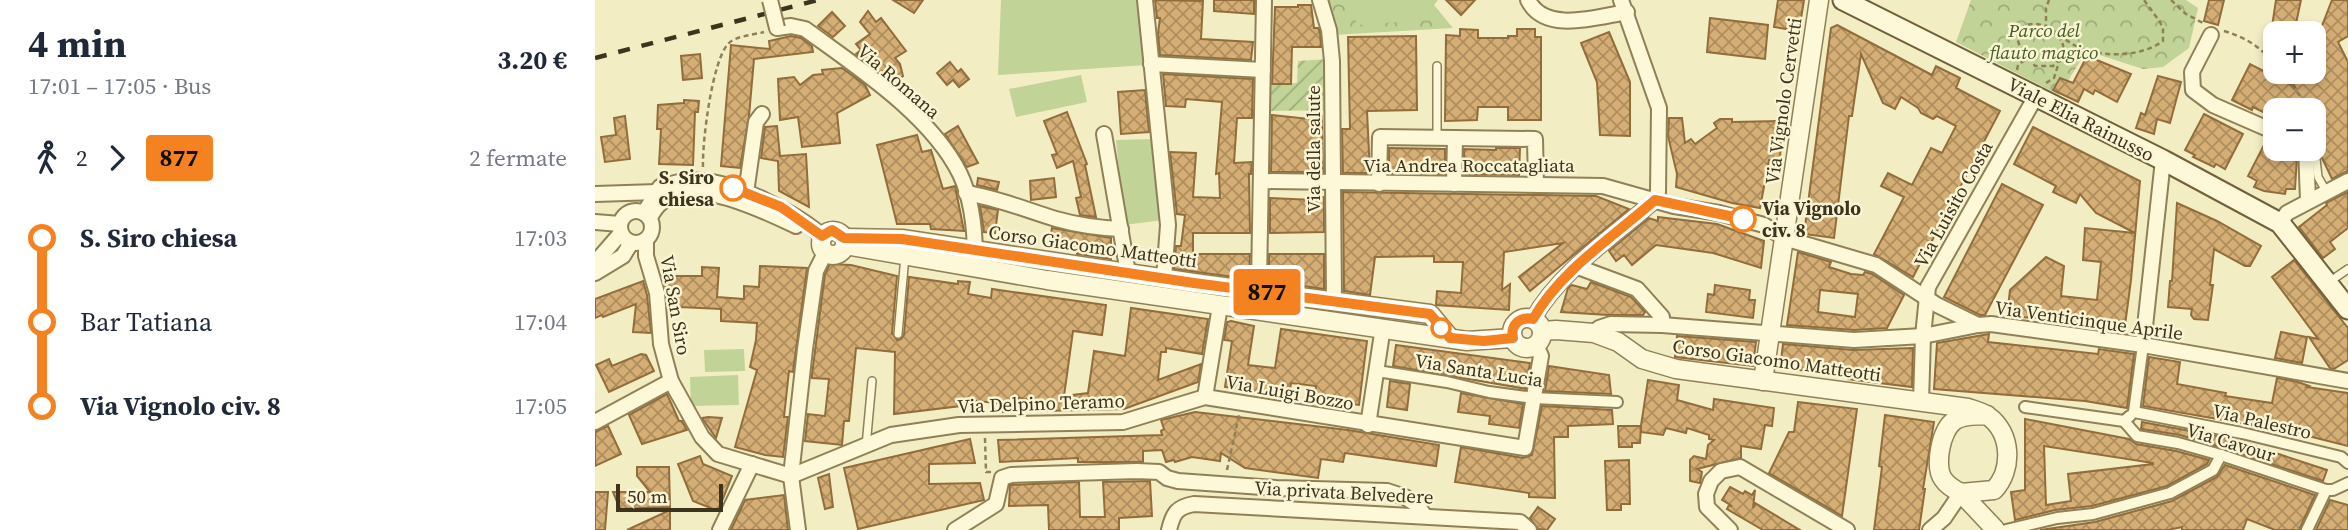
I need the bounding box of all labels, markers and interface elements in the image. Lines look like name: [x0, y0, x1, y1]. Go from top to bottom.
street label: Via Vignolo Cervetti: [1758, 15, 1808, 186]
park label: Parco del flauto magico: [1986, 17, 2098, 65]
text: 4 min: [28, 18, 127, 70]
map controls: [2263, 21, 2326, 161]
button: +: [2263, 21, 2326, 84]
street label: Via Romana: [852, 38, 946, 125]
text: 3.20 €: [497, 42, 567, 78]
text: 17:01 – 17:05 · Bus: [28, 70, 211, 102]
street label: Viale Elia Rainusso: [2003, 71, 2159, 167]
street label: Via della salute: [1300, 85, 1326, 213]
button: −: [2263, 98, 2326, 161]
street label: Via Luisito Costa: [1907, 136, 1999, 272]
icon: walk: [28, 139, 66, 177]
icon: forward: [98, 139, 136, 177]
text: 877: [160, 141, 199, 174]
text: 2: [76, 142, 88, 174]
text: 2 fermate: [469, 142, 567, 174]
street label: Via Andrea Roccatagliata: [1363, 152, 1575, 178]
place label: S. Siro chiesa: [658, 164, 715, 212]
marker: S. Siro chiesa: [720, 175, 746, 201]
place label: Via Vignolo civ. 8: [1762, 195, 1861, 243]
marker: Via Vignolo civ. 8: [1730, 206, 1756, 232]
street label: Corso Giacomo Matteotti: [987, 218, 1199, 274]
text: S. Siro chiesa: [80, 220, 237, 256]
text: 17:03: [514, 222, 567, 254]
street label: Via San Siro: [654, 253, 698, 357]
line badge: 877: [1227, 269, 1307, 315]
text: 877: [1247, 275, 1287, 308]
street label: Via Venticinque Aprile: [1993, 294, 2185, 346]
text: Bar Tatiana: [80, 304, 212, 340]
text: 17:04: [514, 306, 567, 338]
unlabelled marker: [1431, 318, 1451, 338]
street label: Corso Giacomo Matteotti: [1671, 332, 1883, 388]
street label: Via Santa Lucia: [1413, 347, 1545, 393]
street label: Via Luigi Bozzo: [1224, 368, 1356, 416]
street label: Via Delpino Teramo: [957, 387, 1125, 419]
text: Via Vignolo civ. 8: [80, 388, 281, 424]
text: 17:05: [514, 390, 567, 422]
street label: Via Palestro: [2210, 397, 2314, 445]
street label: Via Cavour: [2183, 416, 2279, 468]
street label: Via privata Belvedere: [1254, 474, 1434, 510]
scale bar: [616, 481, 723, 513]
text: 50 m: [627, 483, 668, 509]

